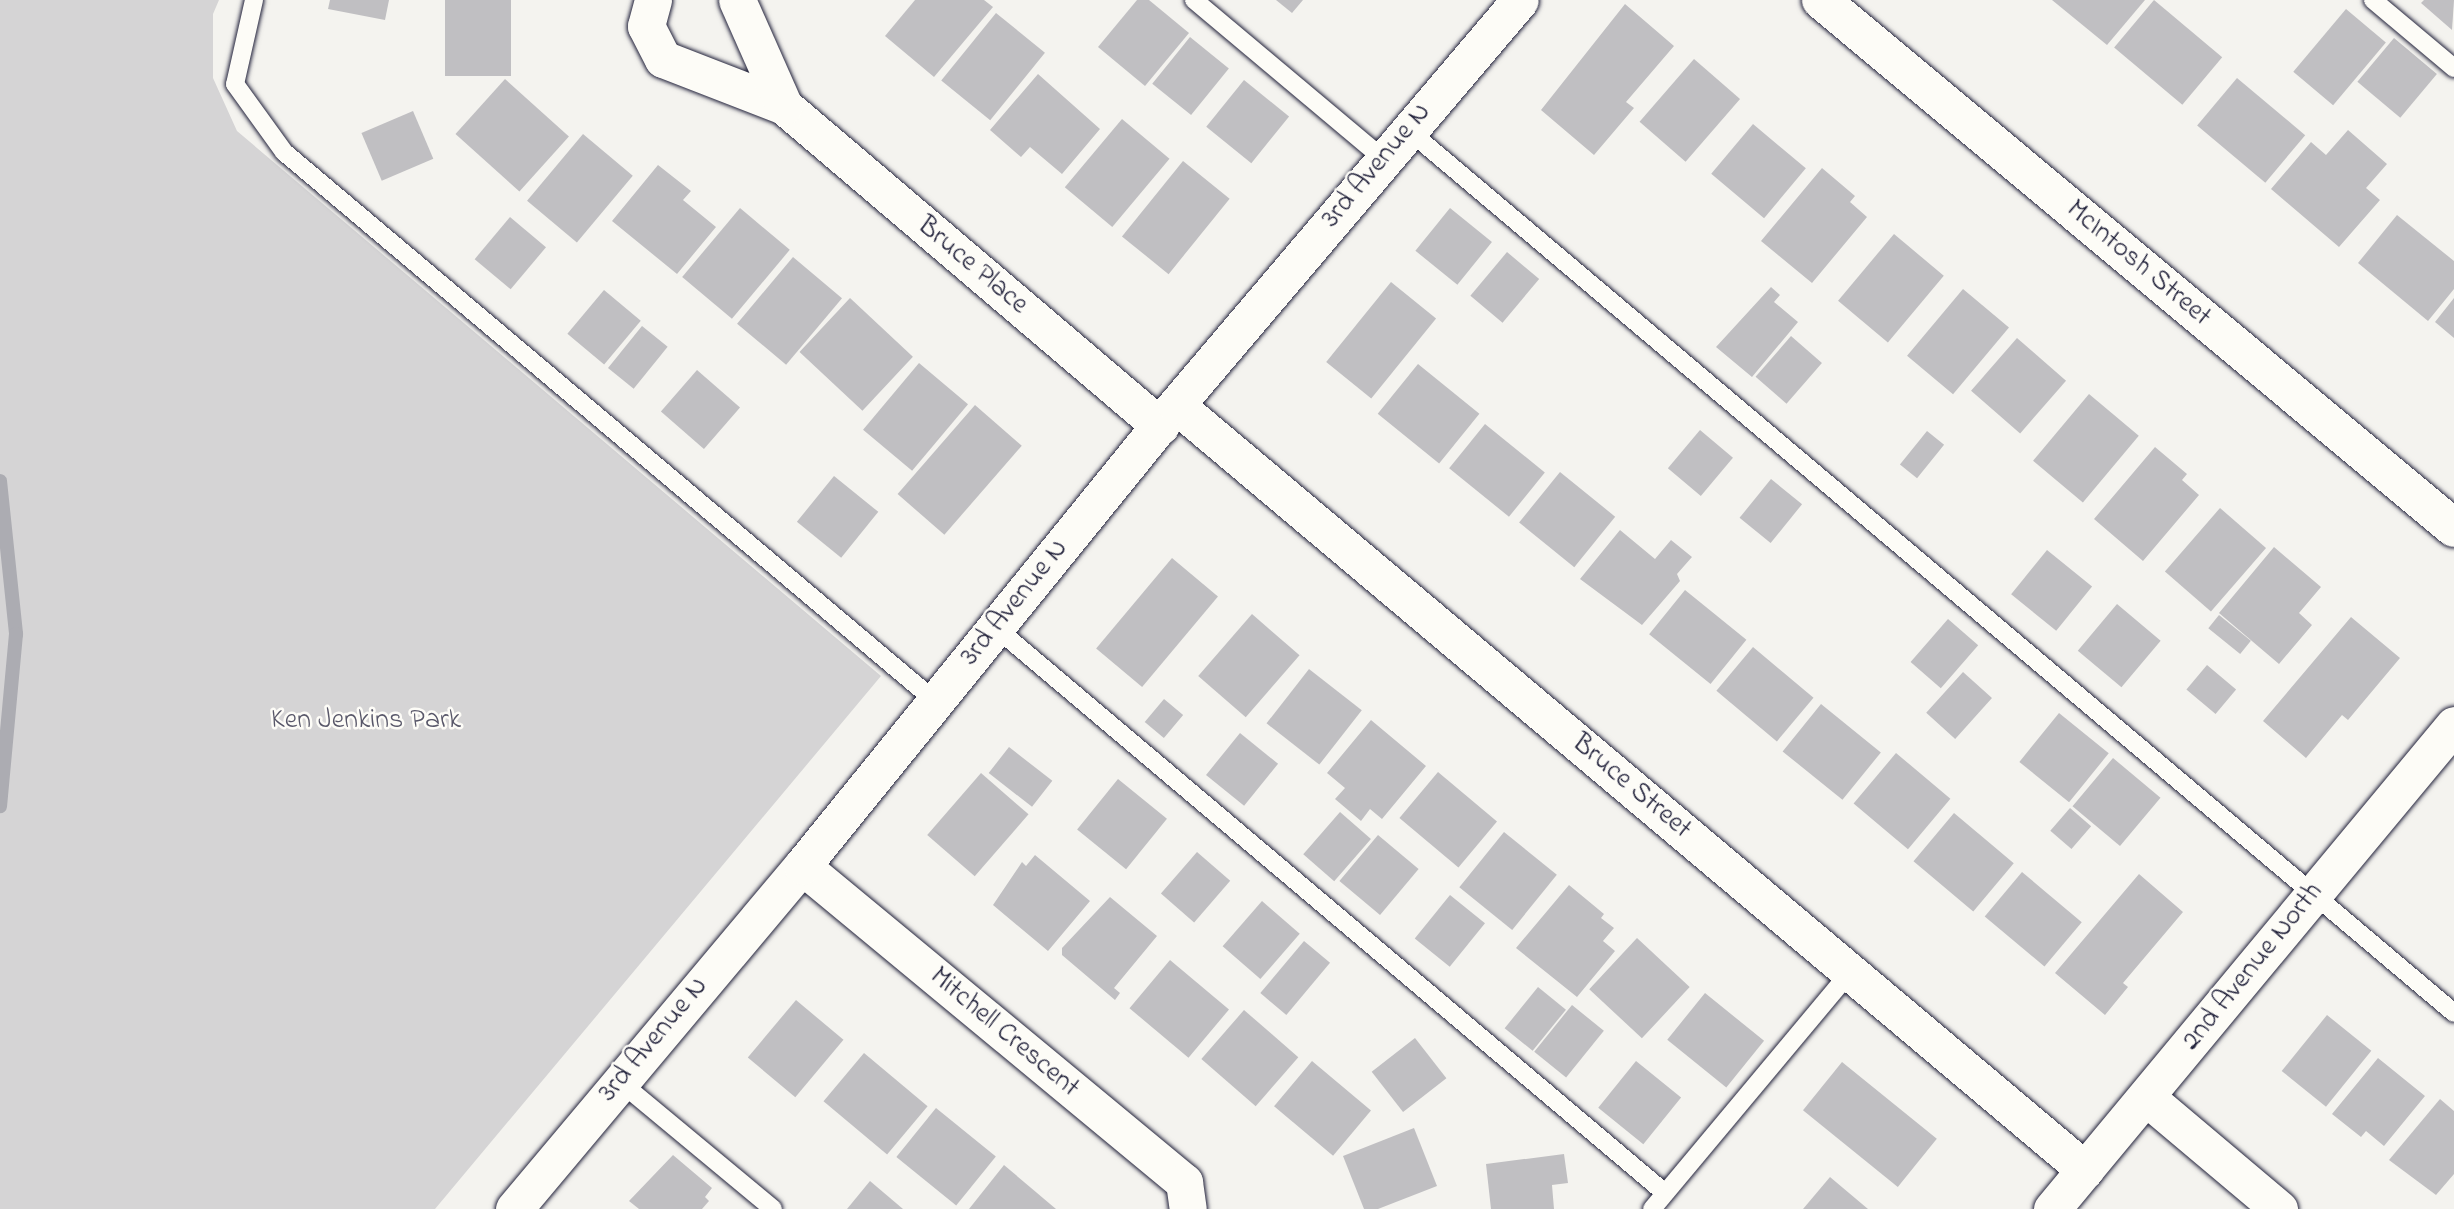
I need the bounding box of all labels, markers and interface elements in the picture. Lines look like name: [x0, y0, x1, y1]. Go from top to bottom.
street label: 3rd Avenue N: [1315, 97, 1439, 235]
street label: McIntosh Street: [2059, 194, 2217, 334]
street label: Bruce Place: [910, 210, 1034, 322]
street label: 3rd Avenue N: [954, 533, 1076, 673]
park label: Ken Jenkins Park: [271, 704, 461, 738]
street label: Bruce Street: [1564, 727, 1698, 847]
street label: 2nd Avenue North: [2175, 876, 2331, 1058]
street label: Mitchell Crescent: [922, 961, 1086, 1105]
street label: 3rd Avenue N: [592, 971, 716, 1109]

